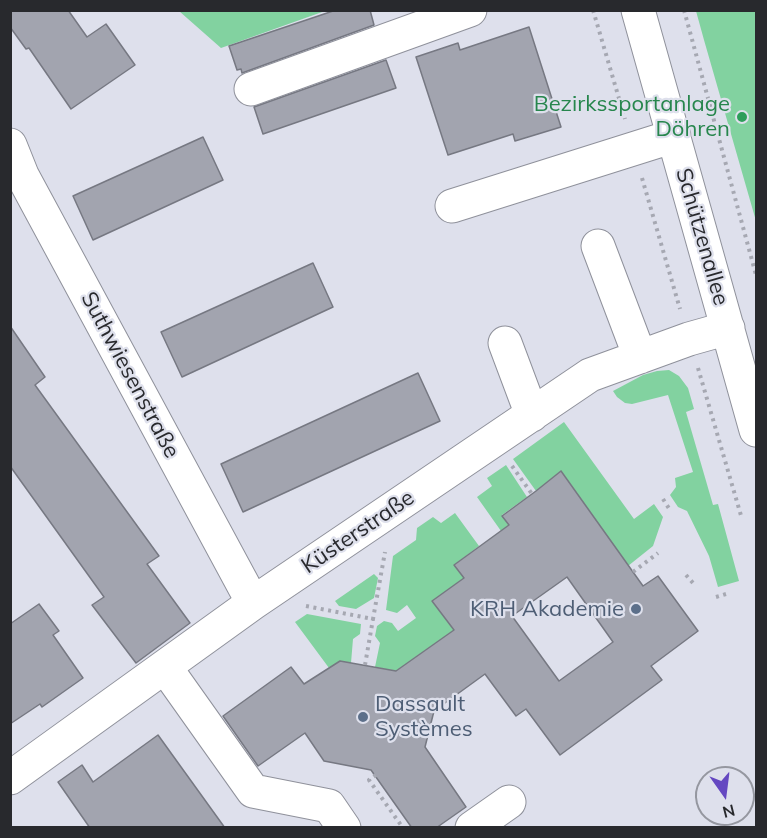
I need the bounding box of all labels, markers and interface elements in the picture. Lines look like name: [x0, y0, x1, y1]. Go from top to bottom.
place label: Bezirkssportanlage Döhren: [534, 91, 730, 142]
marker: Bezirkssportanlage Döhren: [735, 110, 749, 124]
street label: Schützenallee: [670, 165, 734, 309]
street label: Suthwiesenstraße: [75, 287, 185, 463]
street label: Küsterstraße: [297, 485, 419, 579]
place label: KRH Akademie: [470, 596, 624, 622]
marker: KRH Akademie: [629, 602, 643, 616]
place label: Dassault Systèmes: [375, 691, 473, 742]
marker: Dassault Systèmes: [356, 710, 370, 724]
north arrow: [695, 766, 755, 826]
text: N: [721, 800, 737, 823]

